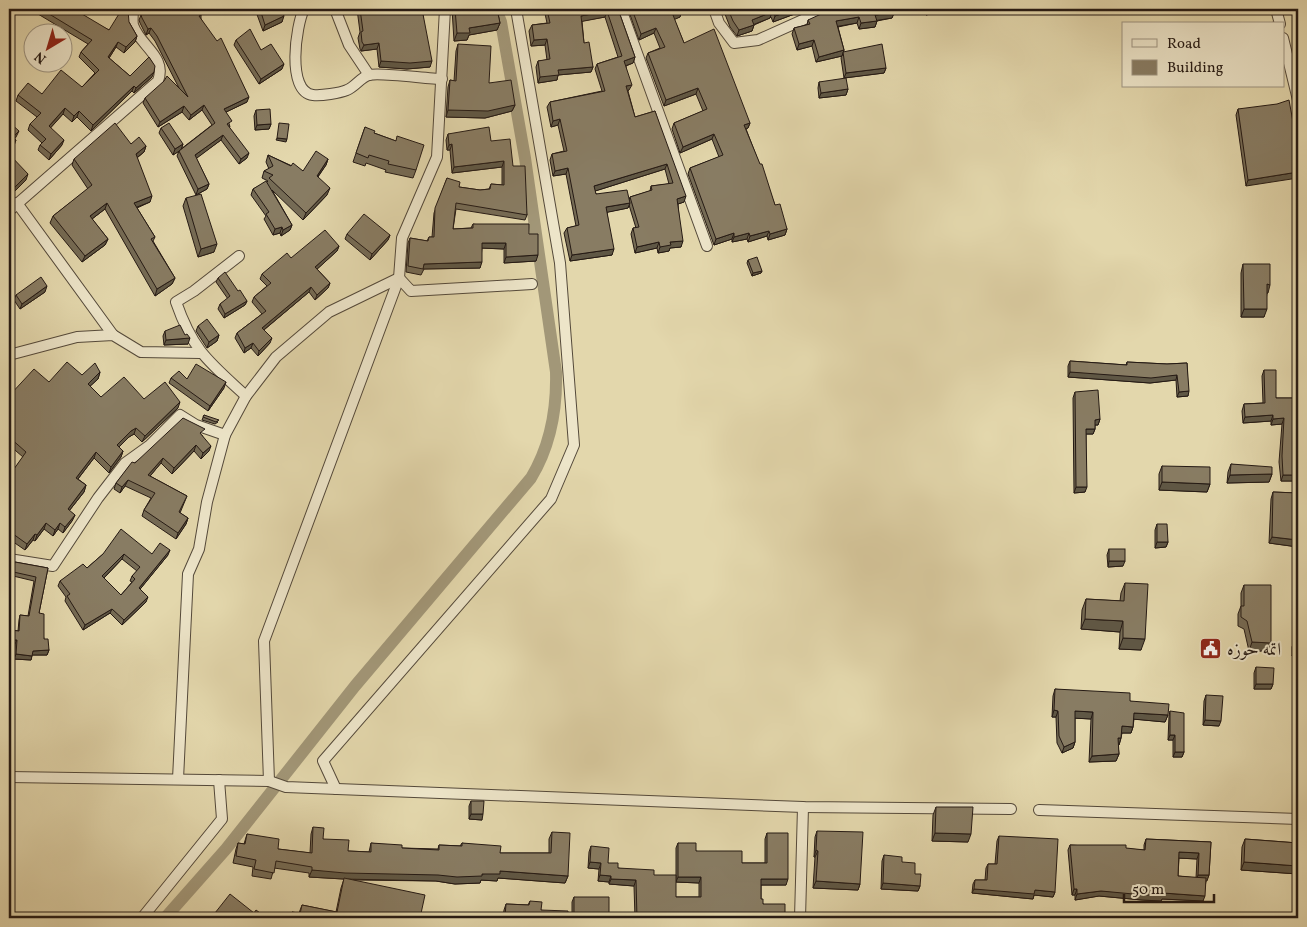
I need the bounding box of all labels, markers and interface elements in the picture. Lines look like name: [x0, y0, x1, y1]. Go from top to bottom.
north arrow: [22, 22, 72, 72]
legend: [1122, 22, 1284, 88]
text: Road: [1167, 34, 1201, 55]
text: N: [31, 46, 51, 68]
text: Building: [1167, 58, 1224, 79]
public building icon: اتمه حوزه: [1199, 637, 1223, 661]
place label: اتمه حوزه: [1227, 638, 1281, 663]
scale bar: [1124, 872, 1214, 904]
text: 50 m: [1132, 880, 1164, 901]

